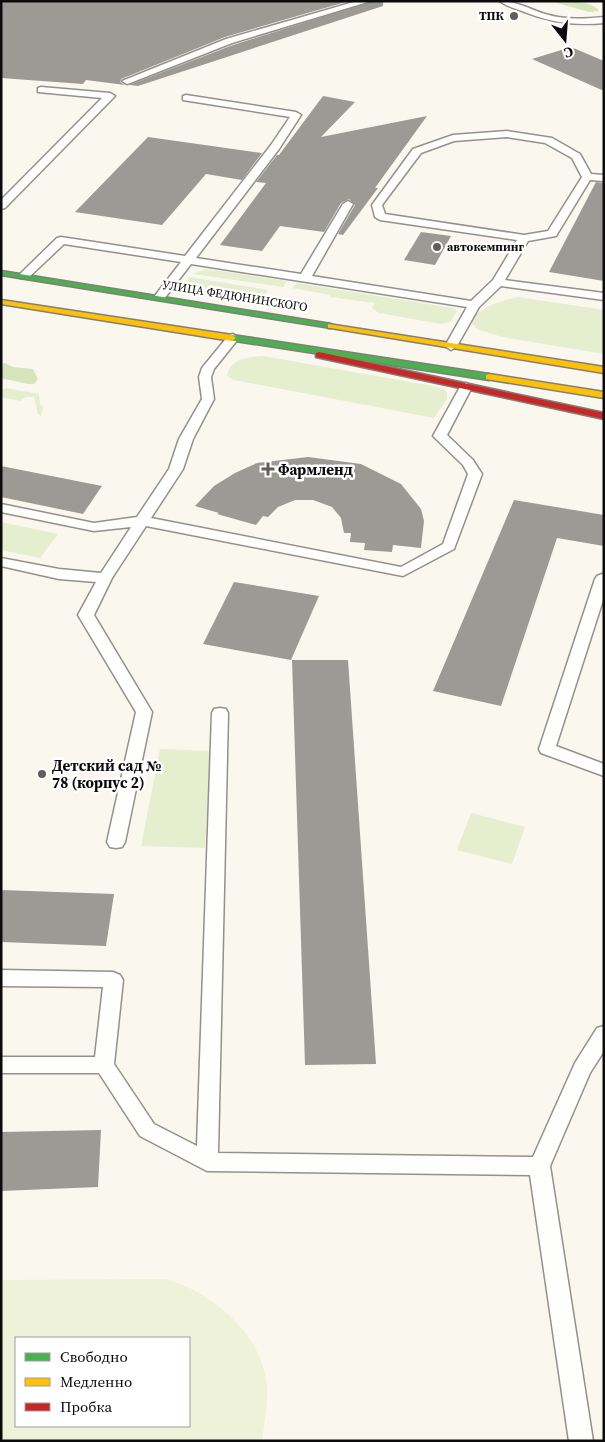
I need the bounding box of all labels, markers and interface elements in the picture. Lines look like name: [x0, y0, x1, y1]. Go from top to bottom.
place label: ТПК: [479, 8, 505, 24]
marker: ТПК: [508, 10, 520, 22]
north arrow: [540, 15, 590, 65]
text: С: [561, 42, 576, 63]
place label: автокемпинг: [447, 239, 525, 255]
marker: автокемпинг: [431, 241, 443, 253]
street label: УЛИЦА ФЕДЮНИНСКОГО: [161, 277, 309, 315]
place label: Фармленд: [278, 459, 353, 480]
marker: Фармленд: [262, 463, 274, 475]
place label: Детский сад № 78 (корпус 2): [52, 755, 162, 793]
marker: Детский сад № 78 (корпус 2): [36, 768, 48, 780]
legend: [15, 1337, 190, 1427]
text: Свободно: [60, 1346, 128, 1367]
text: Медленно: [60, 1371, 132, 1392]
text: Пробка: [60, 1396, 112, 1417]

